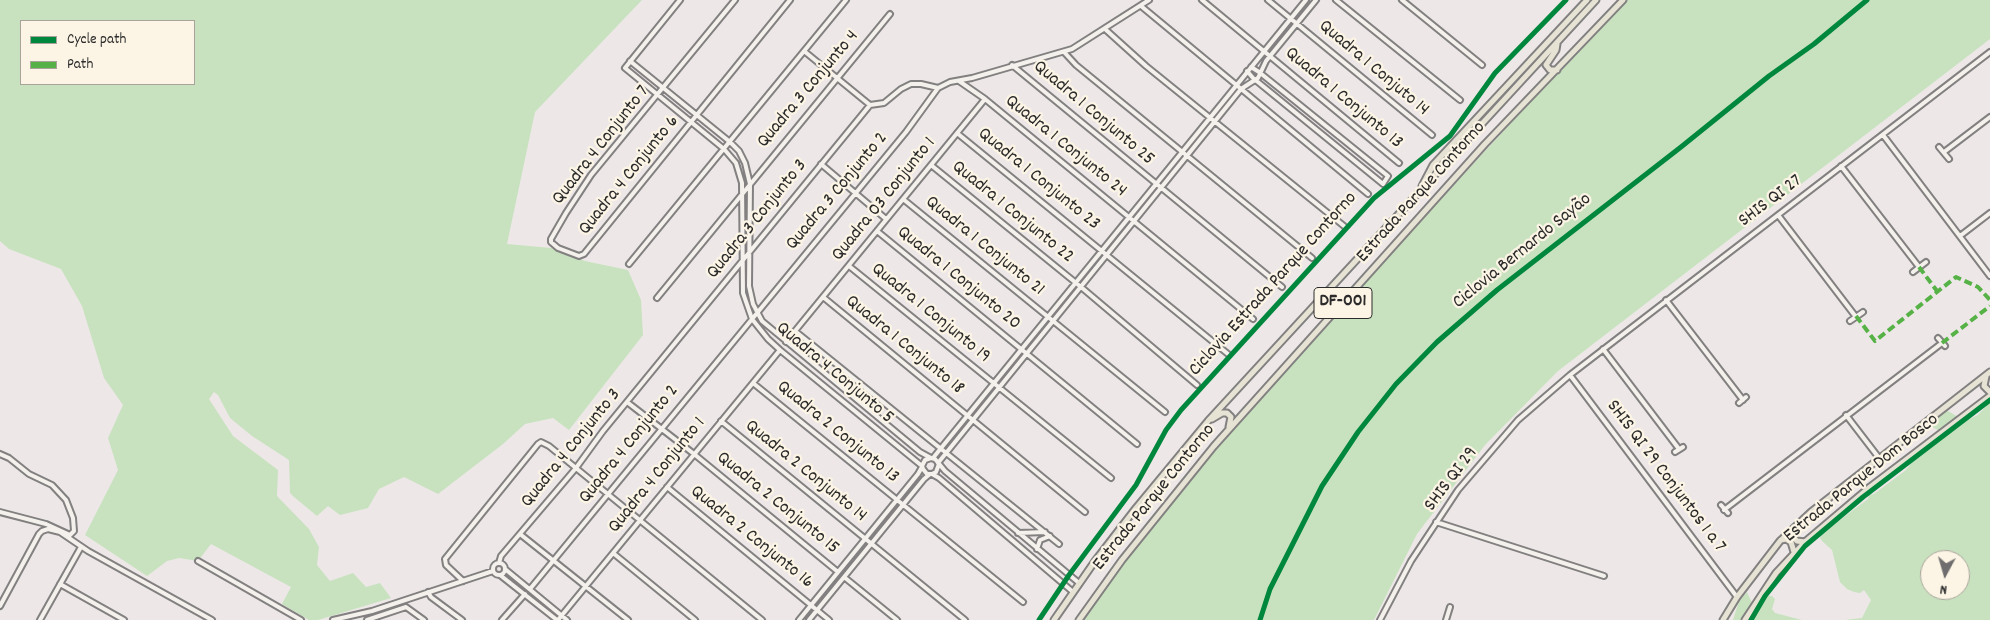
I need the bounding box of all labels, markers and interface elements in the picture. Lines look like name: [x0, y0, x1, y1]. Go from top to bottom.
street label: Quadra 1 Conjuto 14: [1313, 16, 1433, 122]
legend: [20, 20, 195, 85]
street label: Quadra 3 Conjunto 4: [753, 27, 865, 153]
text: Cycle path: [67, 29, 126, 51]
street label: Quadra 1 Conjunto 13: [1279, 43, 1407, 155]
text: Path: [67, 54, 93, 76]
street label: Quadra 1 Conjunto 25: [1028, 57, 1158, 171]
street label: Quadra 4 Conjunto 7: [548, 82, 656, 210]
street label: Quadra 1 Conjunto 24: [999, 91, 1131, 203]
street label: Quadra 4 Conjunto 6: [575, 112, 685, 240]
street label: Estrada Parque Contorno: [1353, 118, 1491, 268]
street label: Quadra 1 Conjunto 23: [972, 124, 1104, 236]
street label: Quadra 3 Conjunto 2: [782, 128, 894, 256]
street label: Quadra 03 Conjunto 1: [828, 133, 942, 267]
street label: Quadra 3 Conjunto 3: [703, 156, 813, 284]
street label: Quadra 1 Conjunto 22: [946, 157, 1078, 269]
street label: SHIS QI 27: [1735, 171, 1807, 233]
street label: Ciclovia Estrada Parque Contorno: [1185, 188, 1363, 382]
street label: Ciclovia Bernardo Sayão: [1449, 189, 1597, 315]
street label: Quadra 1 Conjunto 21: [920, 192, 1048, 302]
street label: Quadra 1 Conjunto 20: [891, 222, 1025, 336]
street label: Quadra 1 Conjunto 19: [866, 259, 994, 369]
road number: DF-001: [1314, 288, 1372, 318]
street label: Quadra 1 Conjunto 18: [840, 291, 968, 401]
street label: Quadra 4 Conjunto 5: [770, 318, 898, 430]
street label: Quadra 2 Conjunto 13: [771, 377, 903, 489]
street label: Quadra 4 Conjunto 2: [575, 381, 685, 509]
street label: Quadra 4 Conjunto 3: [517, 385, 627, 513]
street label: SHIS QI 29 Conjuntos 1 a 7: [1600, 396, 1730, 558]
street label: Estrada Parque Dom Bosco: [1780, 409, 1944, 549]
street label: Quadra 4 Conjunto 1: [604, 414, 712, 538]
street label: Quadra 2 Conjunto 14: [739, 416, 871, 528]
street label: Estrada Parque Contorno: [1089, 420, 1221, 576]
street label: SHIS QI 29: [1420, 443, 1484, 517]
street label: Quadra 2 Conjunto 15: [711, 448, 843, 560]
street label: Quadra 2 Conjunto 16: [685, 481, 817, 595]
north arrow: [1920, 550, 1970, 600]
text: N: [1939, 579, 1948, 599]

